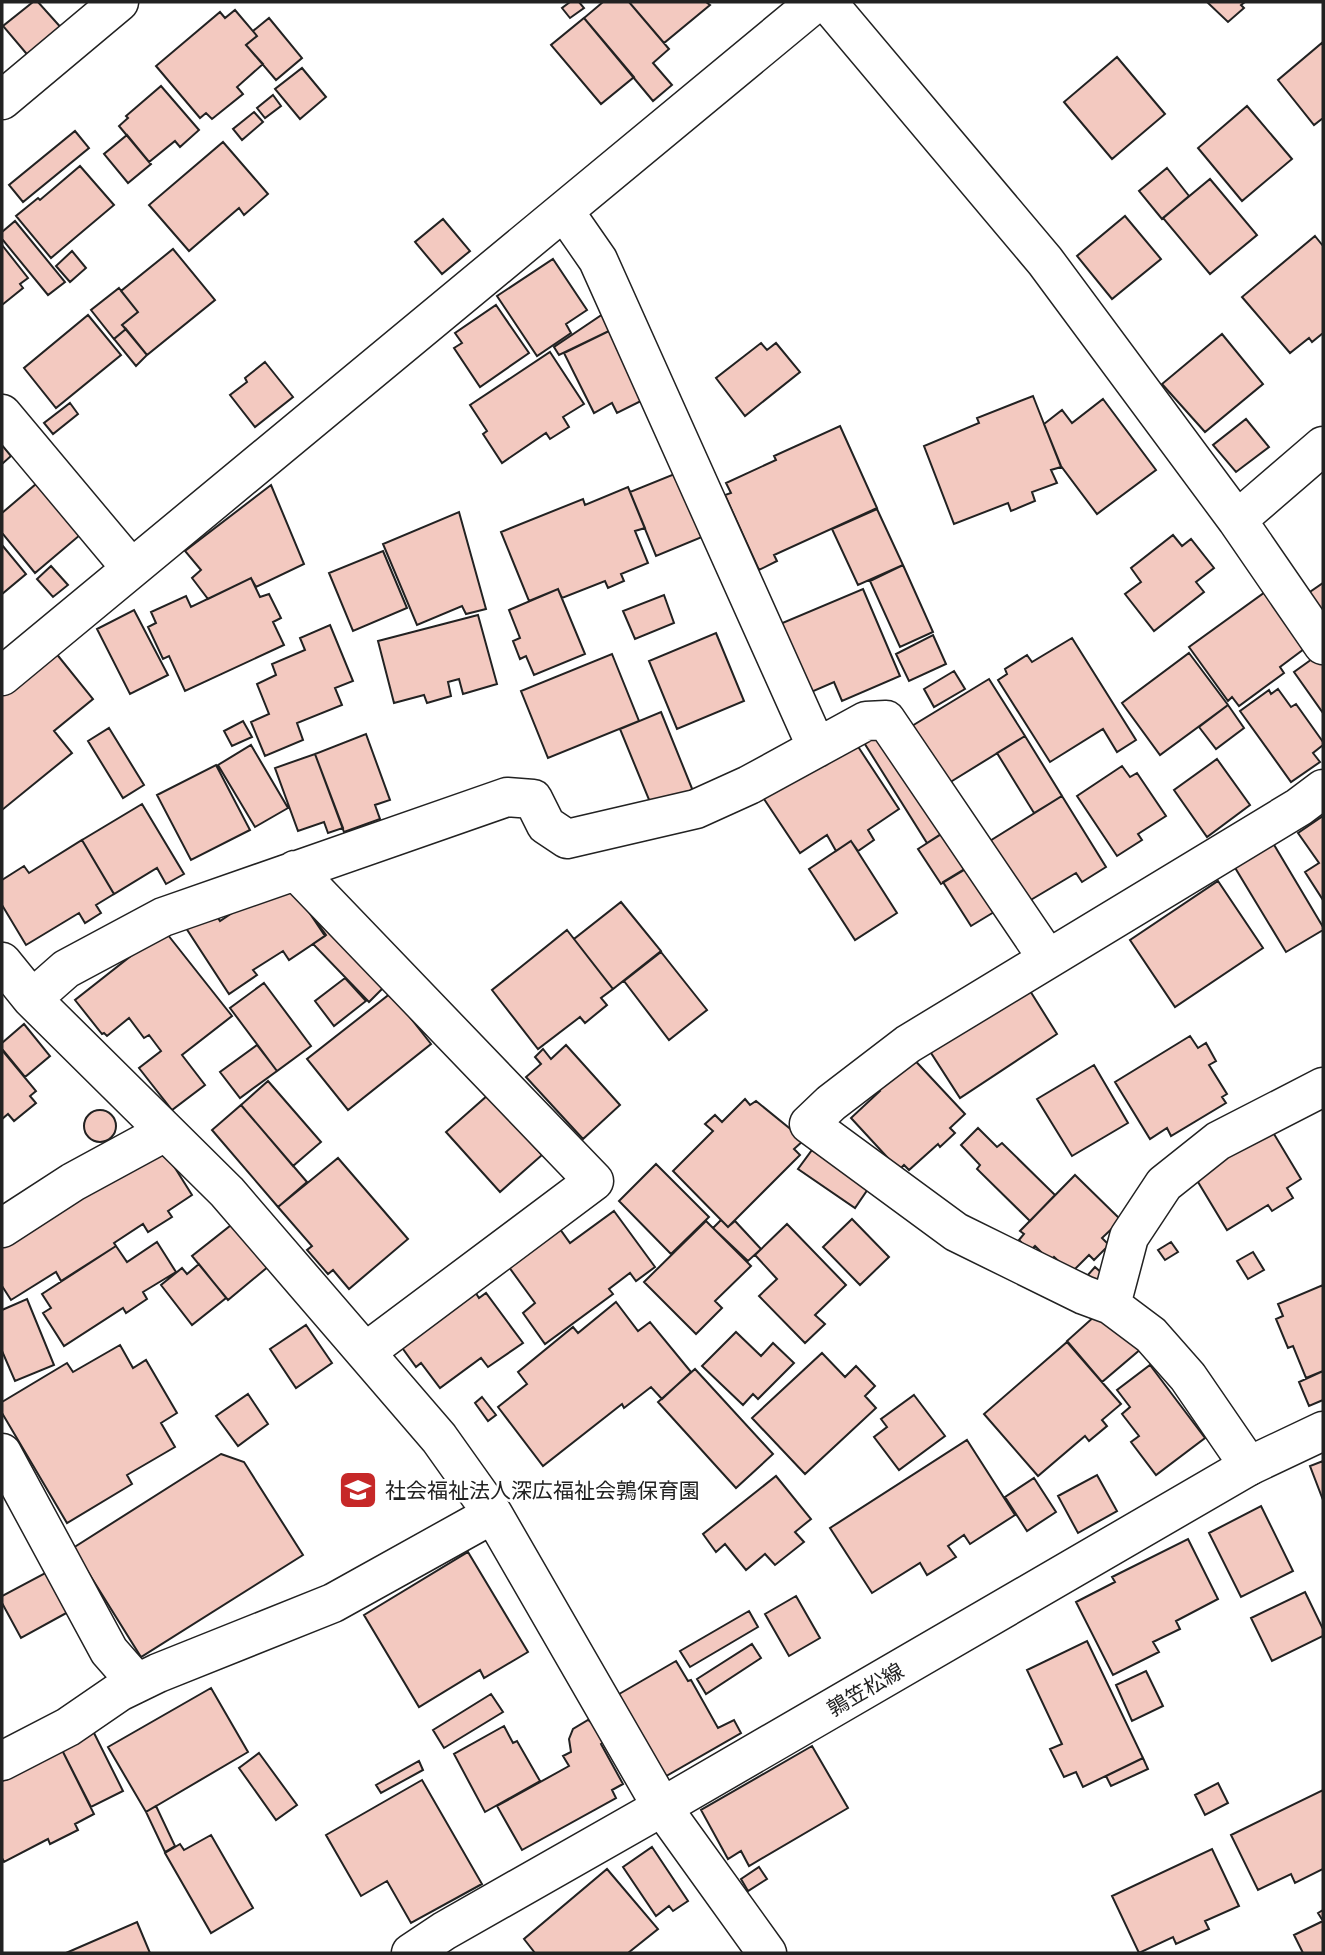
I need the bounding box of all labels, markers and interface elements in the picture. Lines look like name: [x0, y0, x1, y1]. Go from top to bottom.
school or university icon: 社会福祉法人深広福祉会鶉保育園: [337, 1469, 379, 1511]
place label: 社会福祉法人深広福祉会鶉保育園: [385, 1476, 700, 1504]
street label: 鶉笠松線: [822, 1656, 908, 1722]

